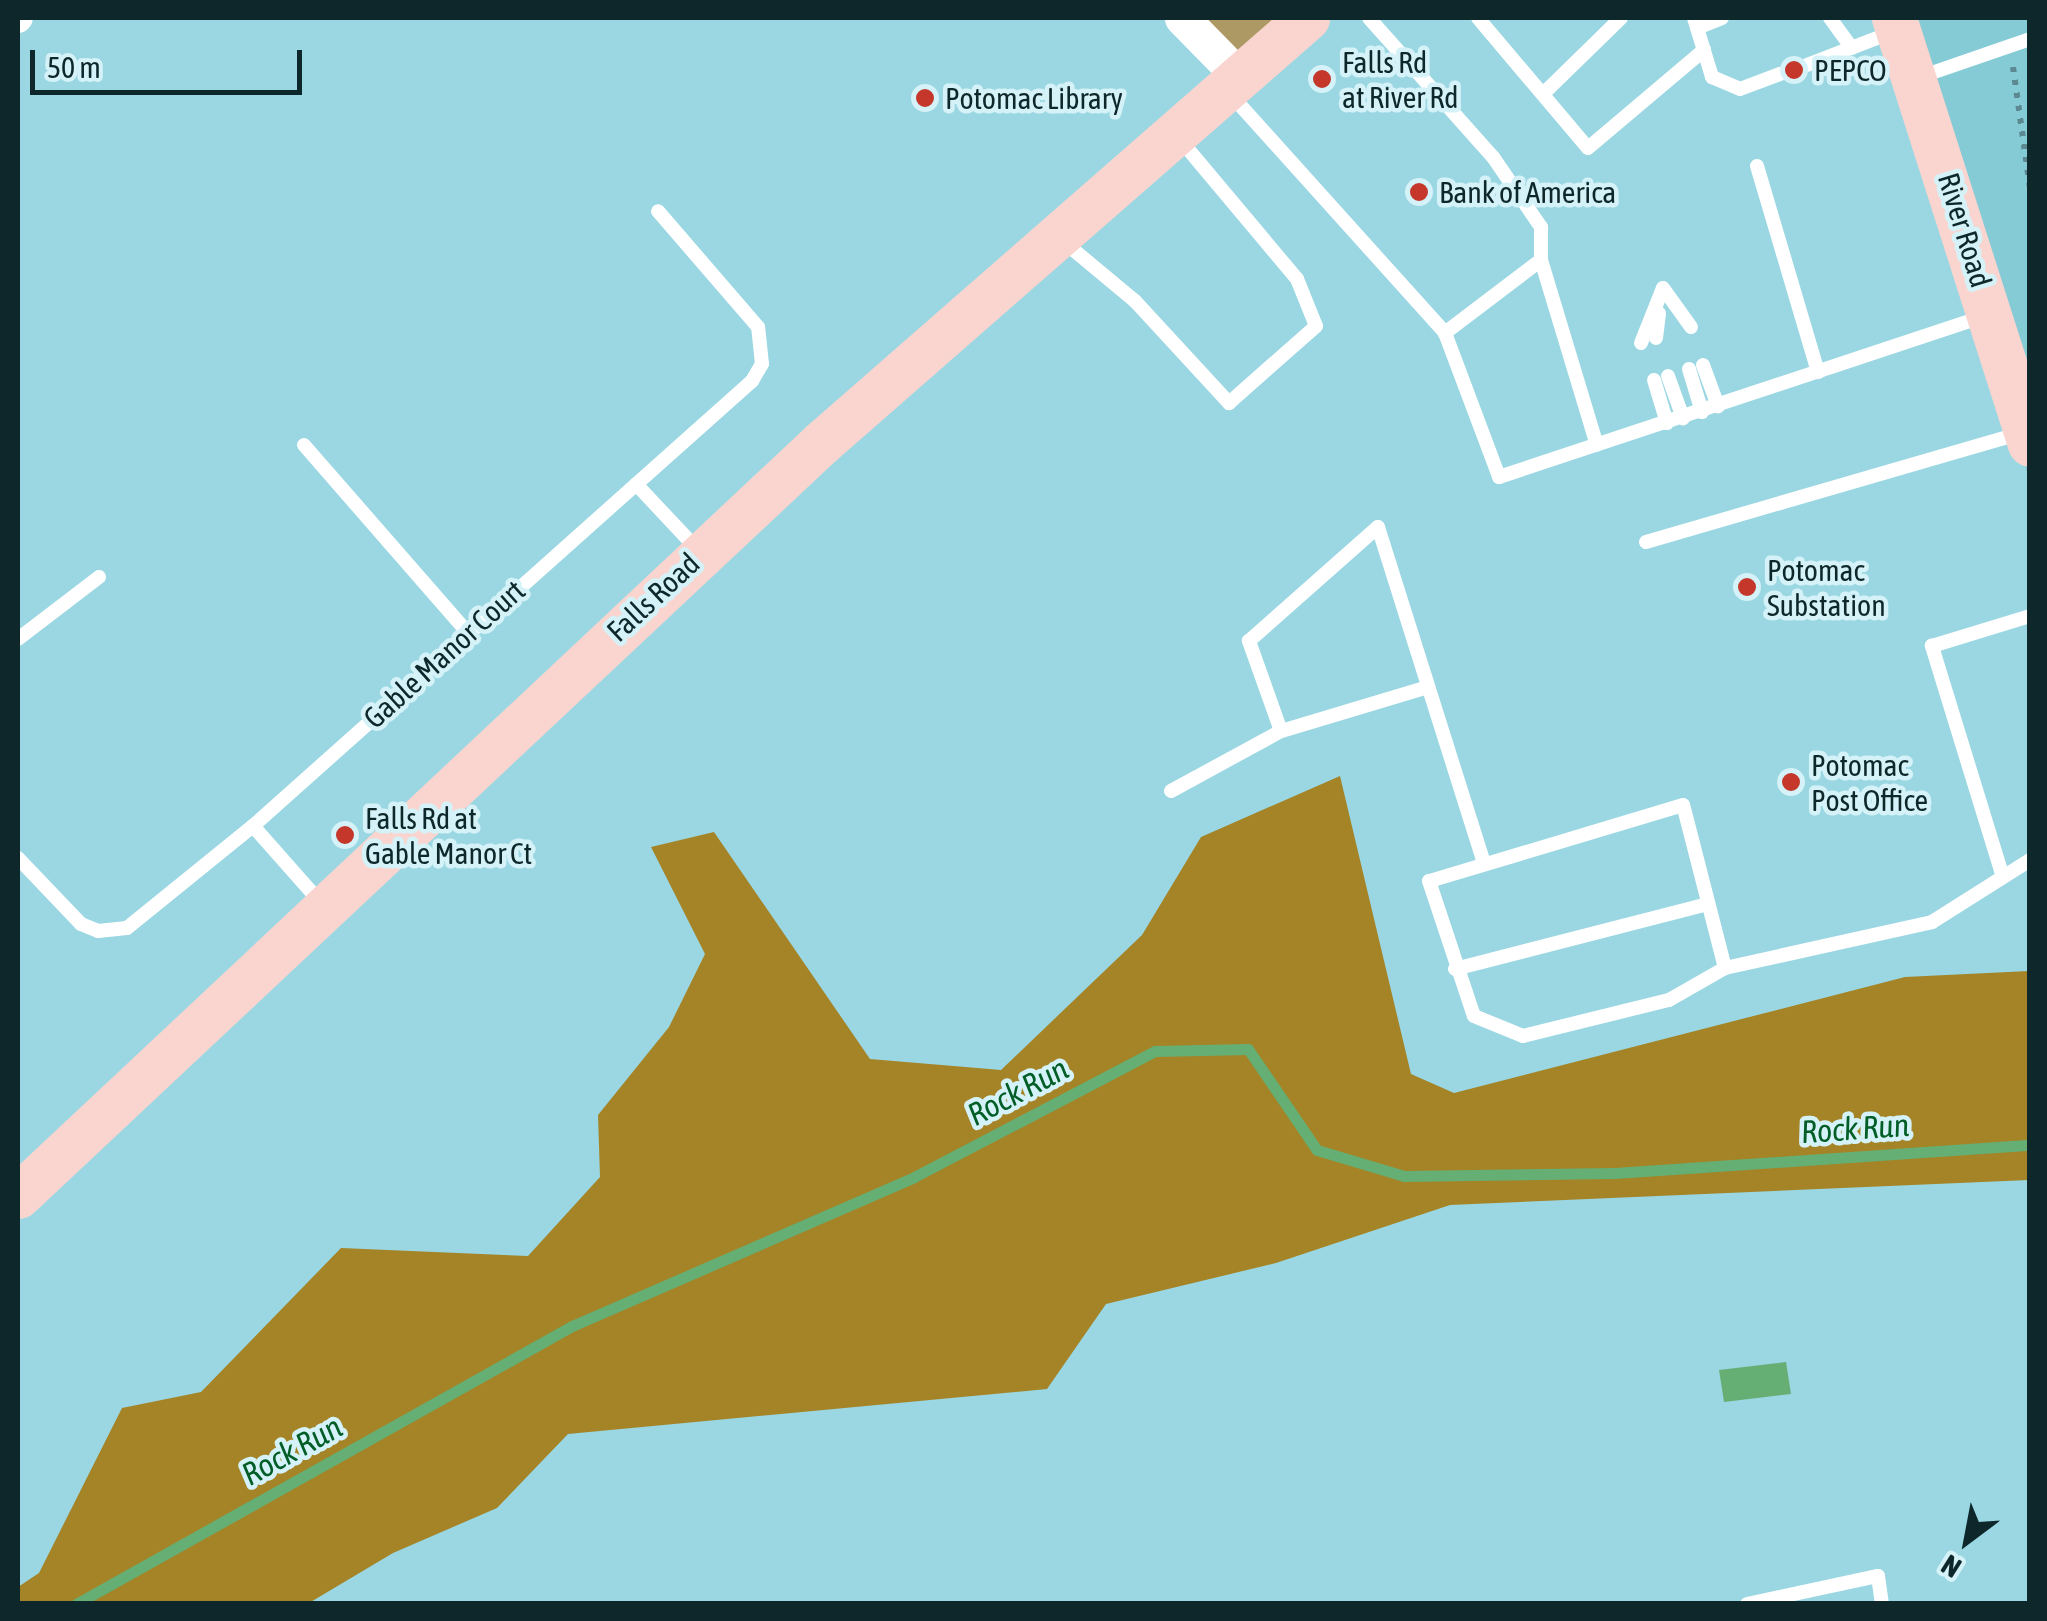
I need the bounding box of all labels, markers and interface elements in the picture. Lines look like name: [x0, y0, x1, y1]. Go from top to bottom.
scale bar: [35, 30, 308, 92]
place label: Falls Rd at River Rd: [1342, 44, 1458, 114]
text: 50 m: [47, 50, 101, 84]
place label: PEPCO: [1814, 52, 1887, 88]
marker: PEPCO: [1783, 59, 1805, 81]
marker: Falls Rd at River Rd: [1311, 68, 1333, 90]
place label: Potomac Library: [945, 80, 1123, 116]
marker: Potomac Library: [914, 87, 936, 109]
street label: River Road: [1931, 168, 1999, 292]
place label: Bank of America: [1439, 174, 1616, 210]
marker: Bank of America: [1408, 181, 1430, 203]
street label: Falls Road: [599, 545, 707, 649]
place label: Potomac Substation: [1767, 552, 1886, 622]
street label: Gable Manor Court: [356, 572, 532, 736]
marker: Potomac Substation: [1736, 576, 1758, 598]
place label: Potomac Post Office: [1811, 747, 1928, 818]
marker: Potomac Post Office: [1780, 771, 1802, 793]
place label: Falls Rd at Gable Manor Ct: [365, 800, 532, 870]
marker: Falls Rd at Gable Manor Ct: [334, 824, 356, 846]
water label: Rock Run: [961, 1050, 1075, 1134]
water label: Rock Run: [1800, 1106, 1910, 1152]
water label: Rock Run: [235, 1408, 349, 1494]
north arrow: [1917, 1491, 2017, 1591]
text: N: [1936, 1548, 1967, 1584]

